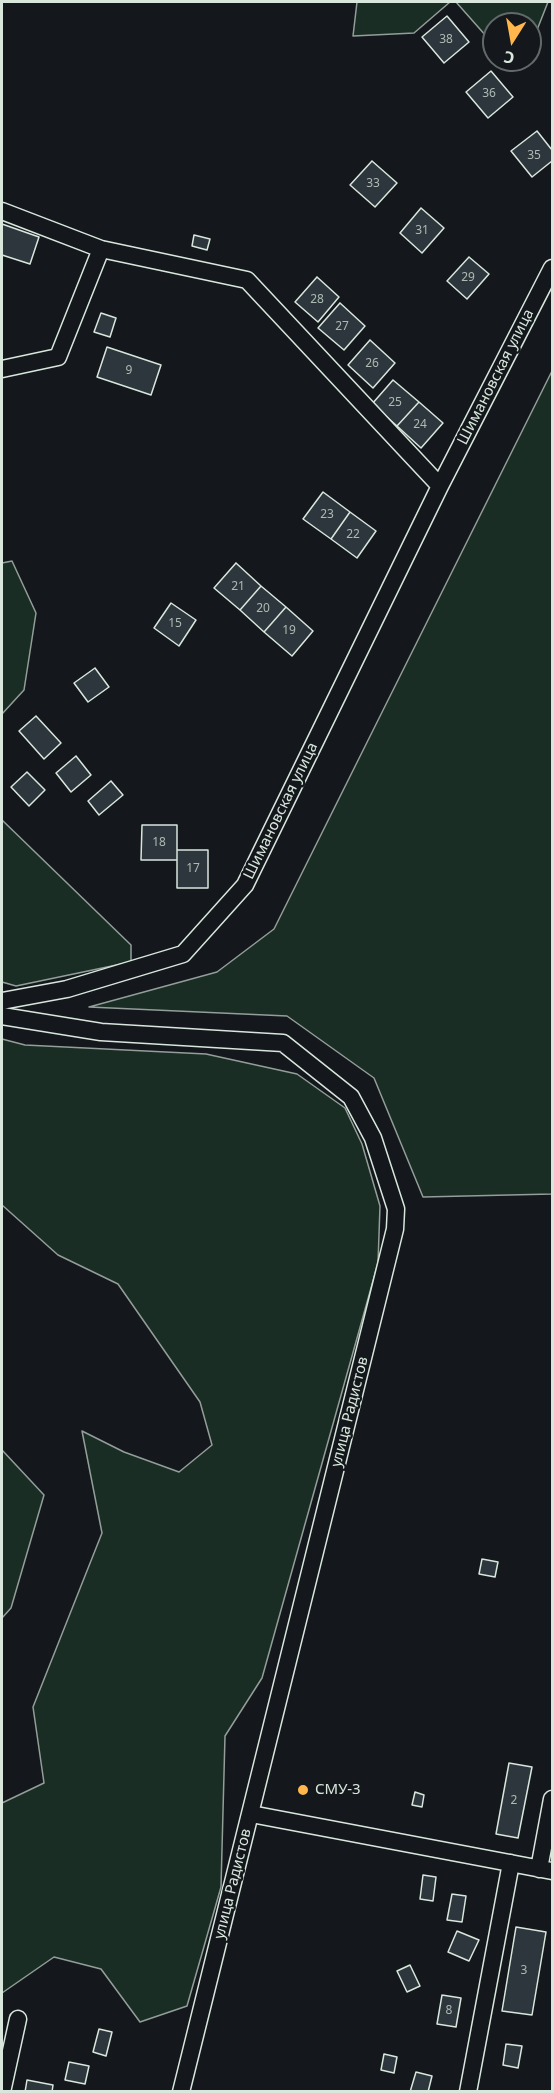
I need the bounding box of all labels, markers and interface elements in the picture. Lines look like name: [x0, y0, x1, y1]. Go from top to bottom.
north arrow: [482, 12, 542, 72]
house number: 38: [439, 33, 453, 47]
text: С: [502, 46, 516, 69]
house number: 36: [482, 87, 496, 101]
house number: 35: [527, 149, 541, 163]
house number: 33: [366, 177, 380, 191]
house number: 31: [415, 224, 429, 238]
house number: 29: [461, 271, 475, 285]
house number: 28: [310, 293, 324, 307]
street label: Шимановская улица: [454, 306, 538, 448]
house number: 27: [335, 320, 349, 334]
house number: 26: [365, 357, 379, 371]
house number: 9: [126, 364, 132, 378]
house number: 25: [388, 396, 402, 410]
house number: 24: [413, 418, 427, 432]
house number: 23: [320, 508, 334, 522]
house number: 22: [346, 528, 360, 542]
house number: 21: [231, 580, 245, 594]
house number: 20: [256, 602, 270, 616]
house number: 15: [168, 617, 182, 631]
house number: 19: [282, 624, 296, 638]
street label: Шимановская улица: [240, 740, 322, 882]
house number: 18: [152, 836, 166, 850]
house number: 17: [186, 862, 200, 876]
street label: улица Радистов: [328, 1355, 372, 1469]
place label: СМУ-3: [315, 1781, 361, 1799]
marker: СМУ-3: [296, 1783, 310, 1797]
house number: 2: [511, 1794, 517, 1808]
street label: улица Радистов: [211, 1827, 255, 1941]
house number: 3: [521, 1964, 527, 1978]
house number: 8: [446, 2004, 452, 2018]

